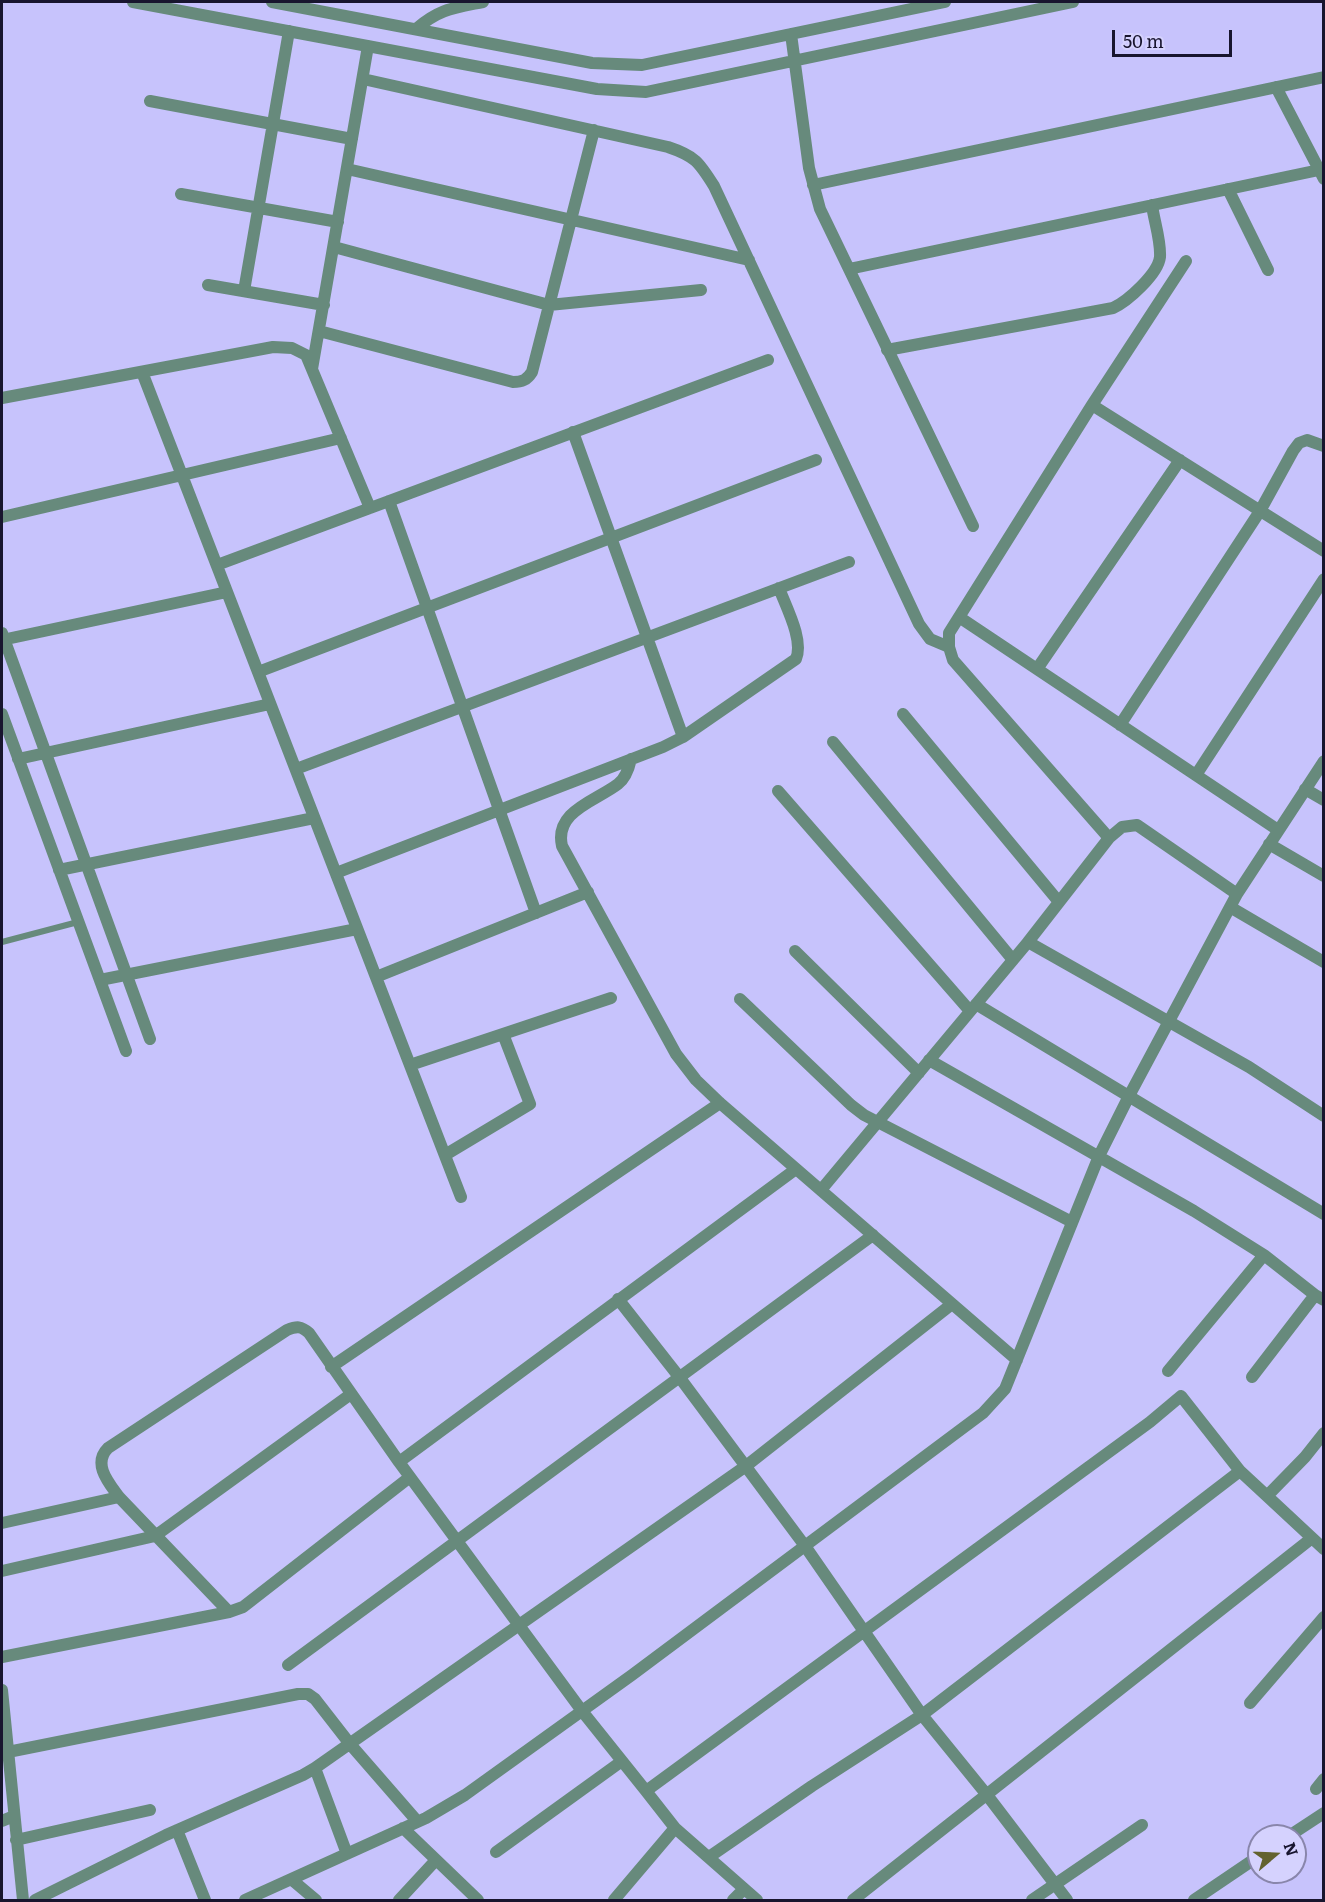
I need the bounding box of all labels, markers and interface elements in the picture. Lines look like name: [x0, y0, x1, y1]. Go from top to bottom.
scale bar: [1115, 18, 1235, 56]
text: 50 m: [1123, 27, 1164, 54]
north arrow: [1247, 1824, 1307, 1884]
text: N: [1279, 1839, 1306, 1859]

